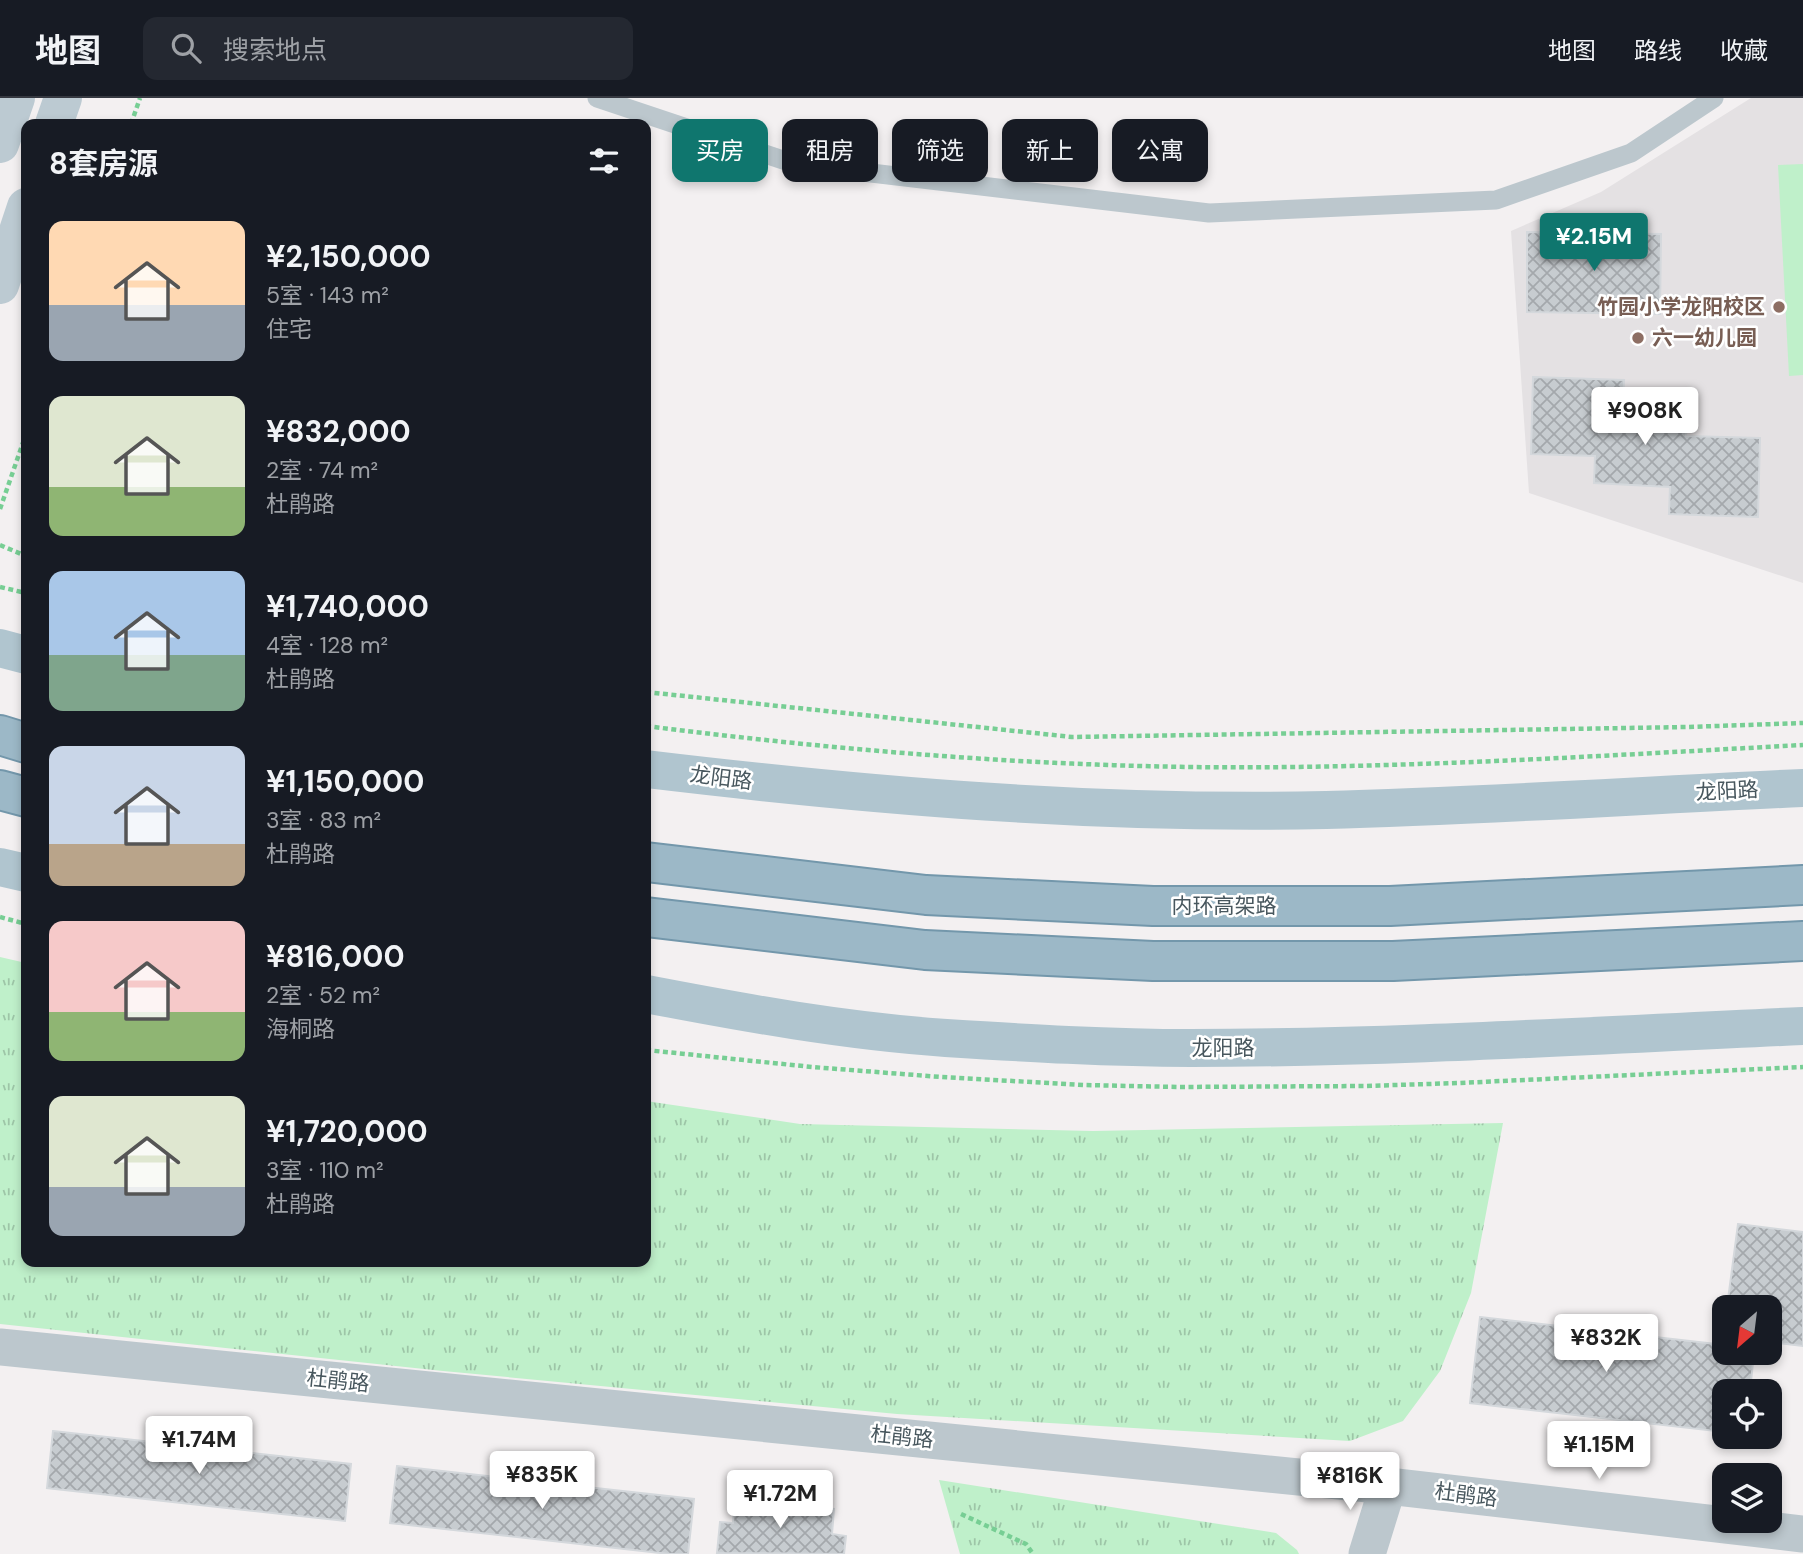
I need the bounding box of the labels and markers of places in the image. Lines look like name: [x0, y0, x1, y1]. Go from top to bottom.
pin: ¥2.15M: [1537, 214, 1651, 273]
place label: 竹园小学龙阳校区: [1597, 293, 1765, 321]
marker: 竹园小学龙阳校区: [1771, 299, 1787, 315]
place label: 六一幼儿园: [1652, 324, 1757, 352]
marker: 六一幼儿园: [1630, 330, 1646, 346]
pin: ¥908K: [1596, 388, 1694, 447]
pin: ¥832K: [1557, 1314, 1655, 1374]
pin: ¥1.74M: [142, 1416, 256, 1476]
pin: ¥1.15M: [1542, 1422, 1656, 1481]
pin: ¥835K: [493, 1452, 591, 1511]
pin: ¥816K: [1301, 1452, 1399, 1512]
pin: ¥1.72M: [723, 1470, 837, 1530]

